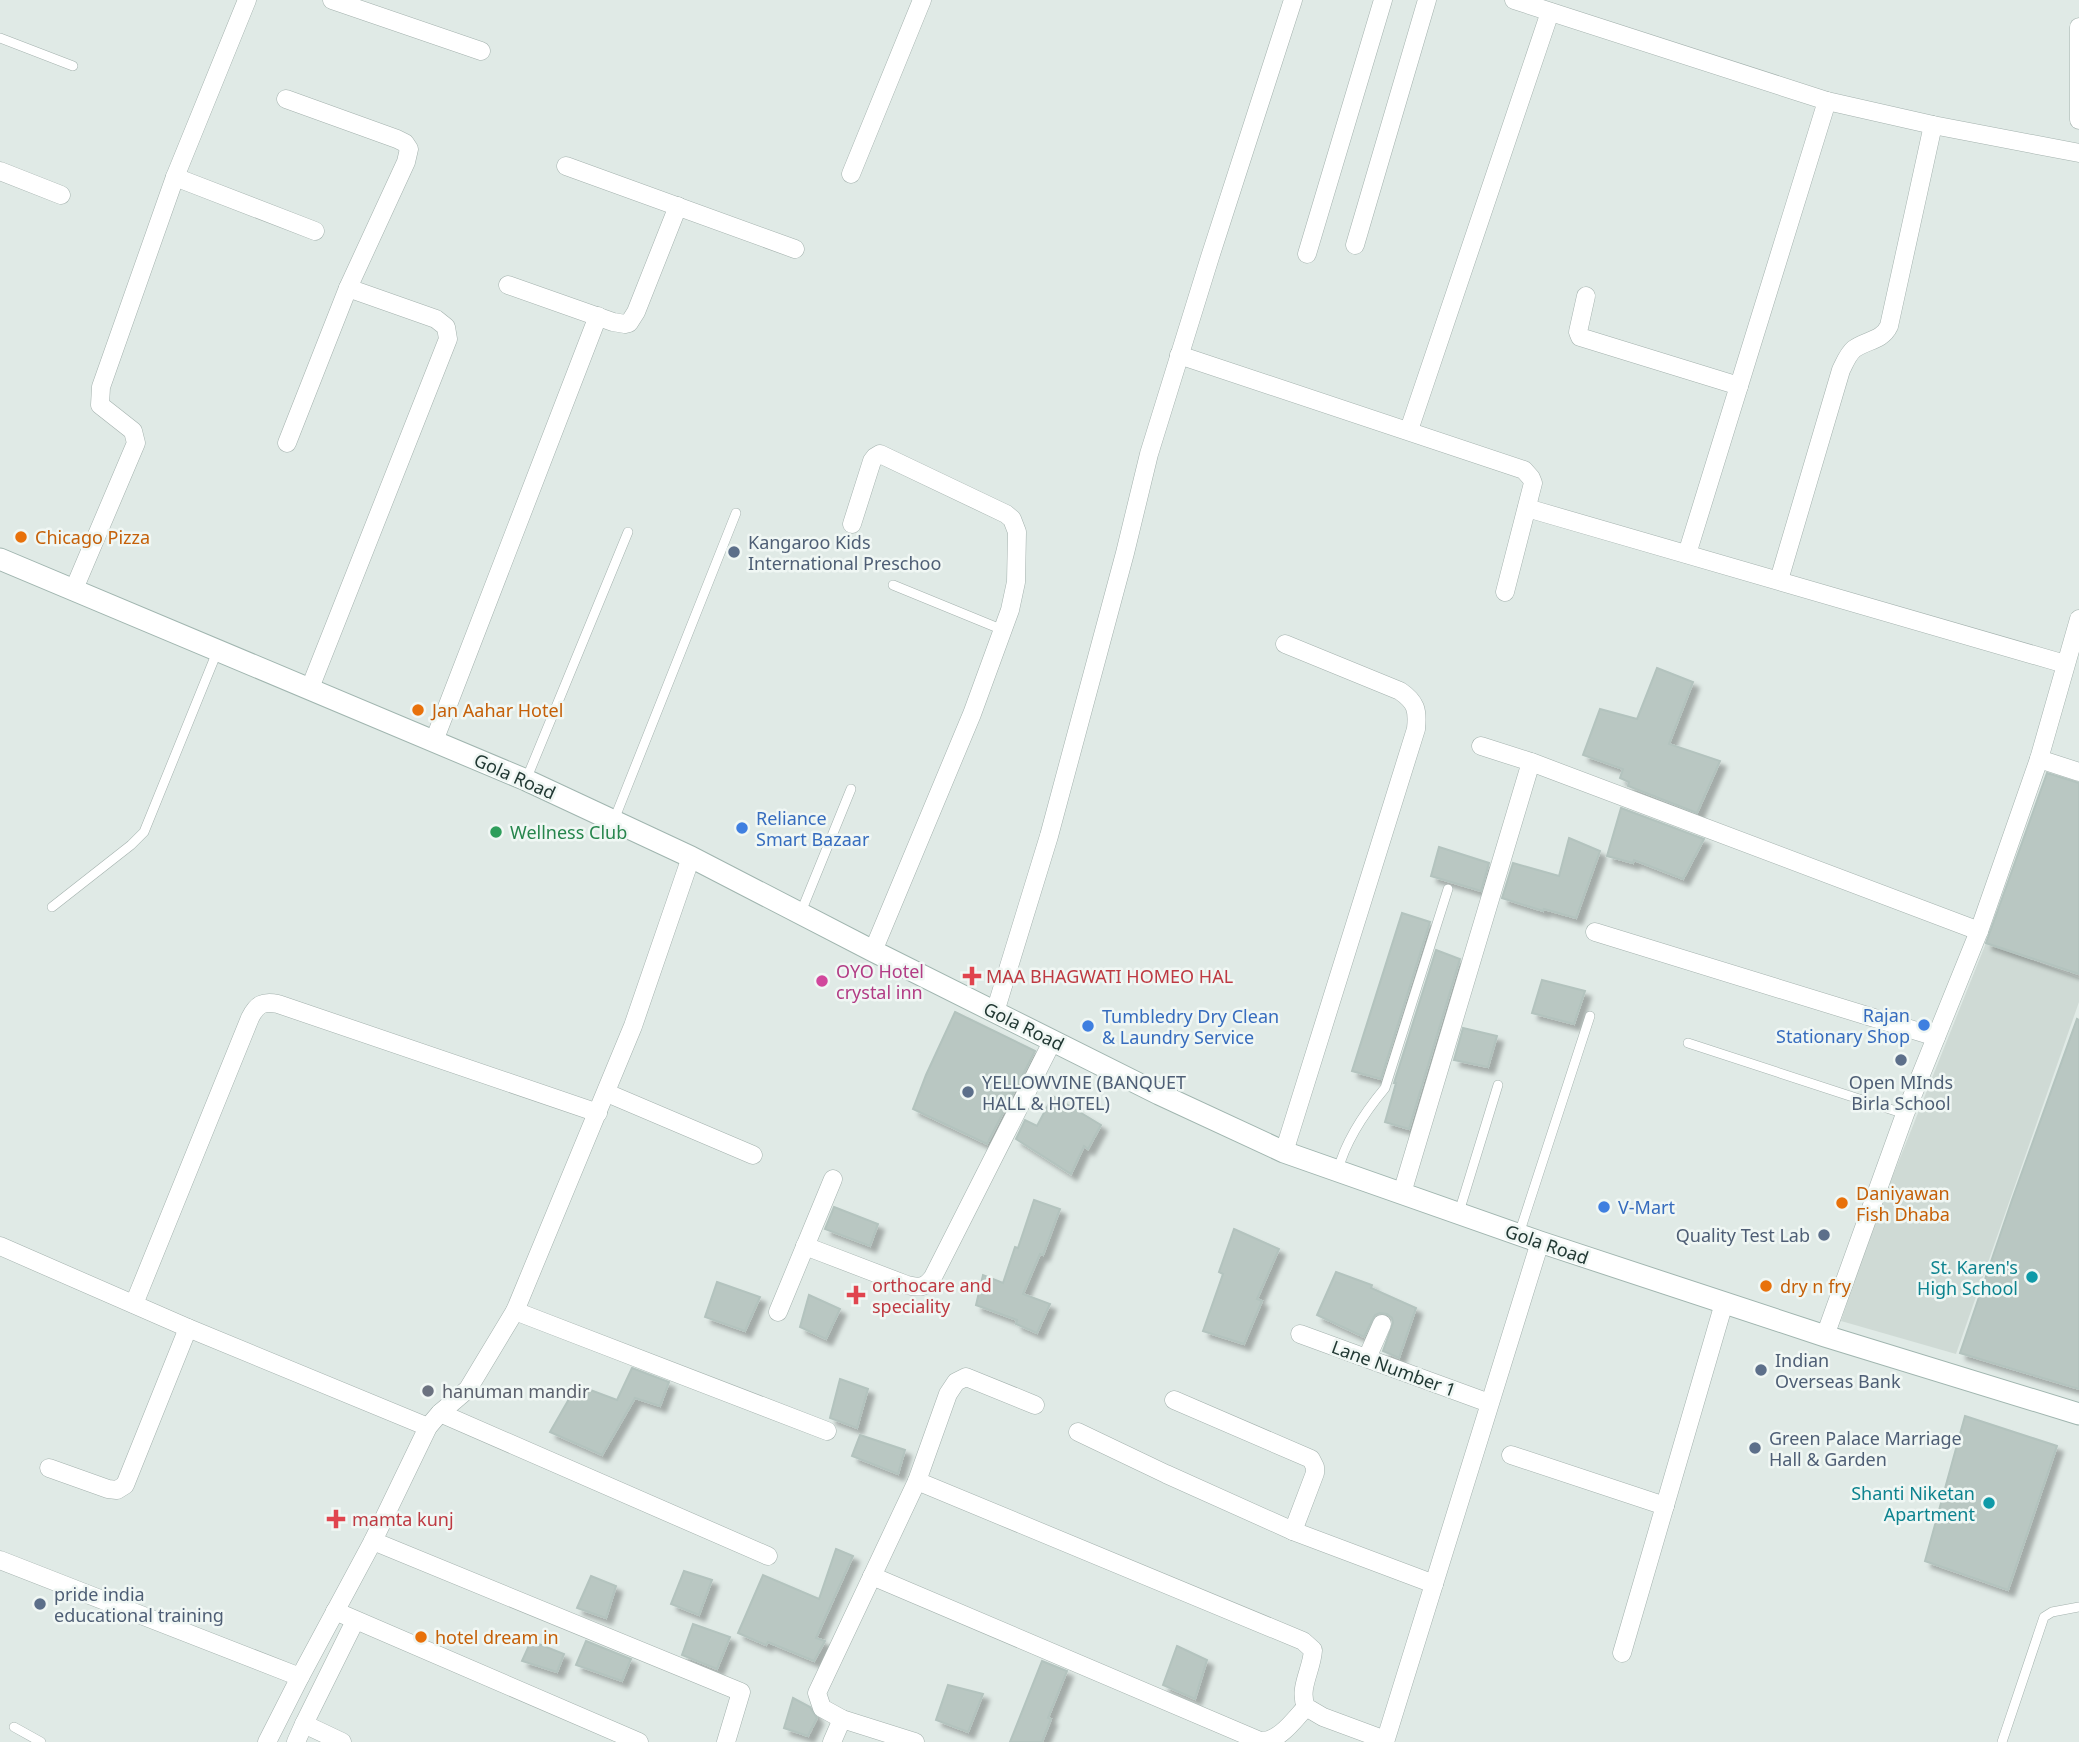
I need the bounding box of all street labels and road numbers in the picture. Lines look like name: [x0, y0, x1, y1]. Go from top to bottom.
street label: Gola Road: [471, 747, 559, 805]
street label: Gola Road: [980, 996, 1068, 1056]
street label: Gola Road: [1502, 1219, 1592, 1269]
street label: Lane Number 1: [1328, 1334, 1460, 1402]

